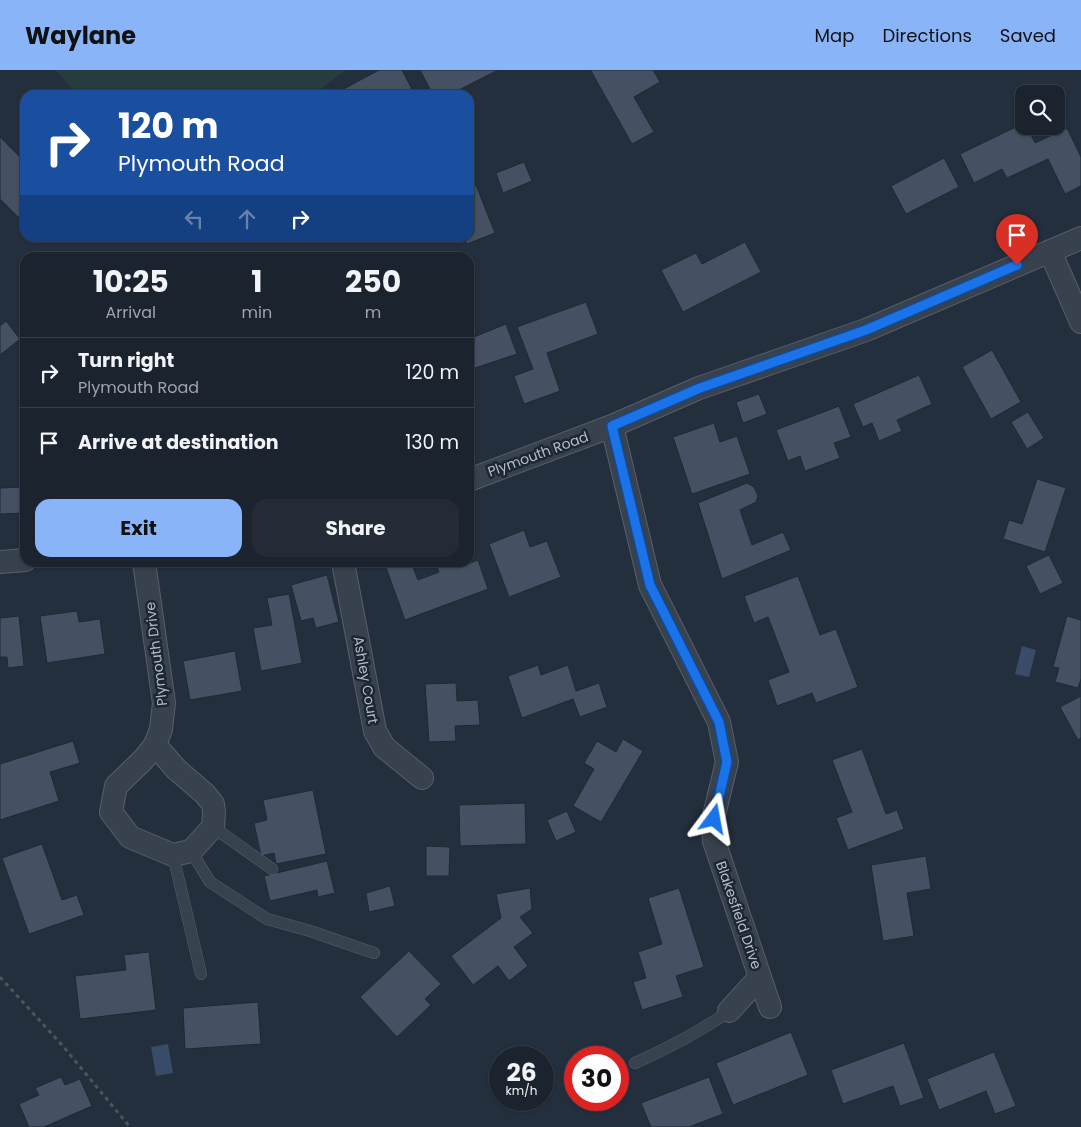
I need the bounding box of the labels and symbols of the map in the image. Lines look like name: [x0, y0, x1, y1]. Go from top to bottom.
pin: [996, 214, 1038, 265]
street label: Plymouth Road: [485, 426, 591, 482]
street label: Plymouth Drive: [140, 601, 172, 707]
street label: Ashley Court: [348, 635, 384, 725]
position arrow: [687, 792, 739, 844]
street label: Blakesfield Drive: [711, 858, 767, 972]
speed limit sign: 30: [564, 1046, 629, 1111]

